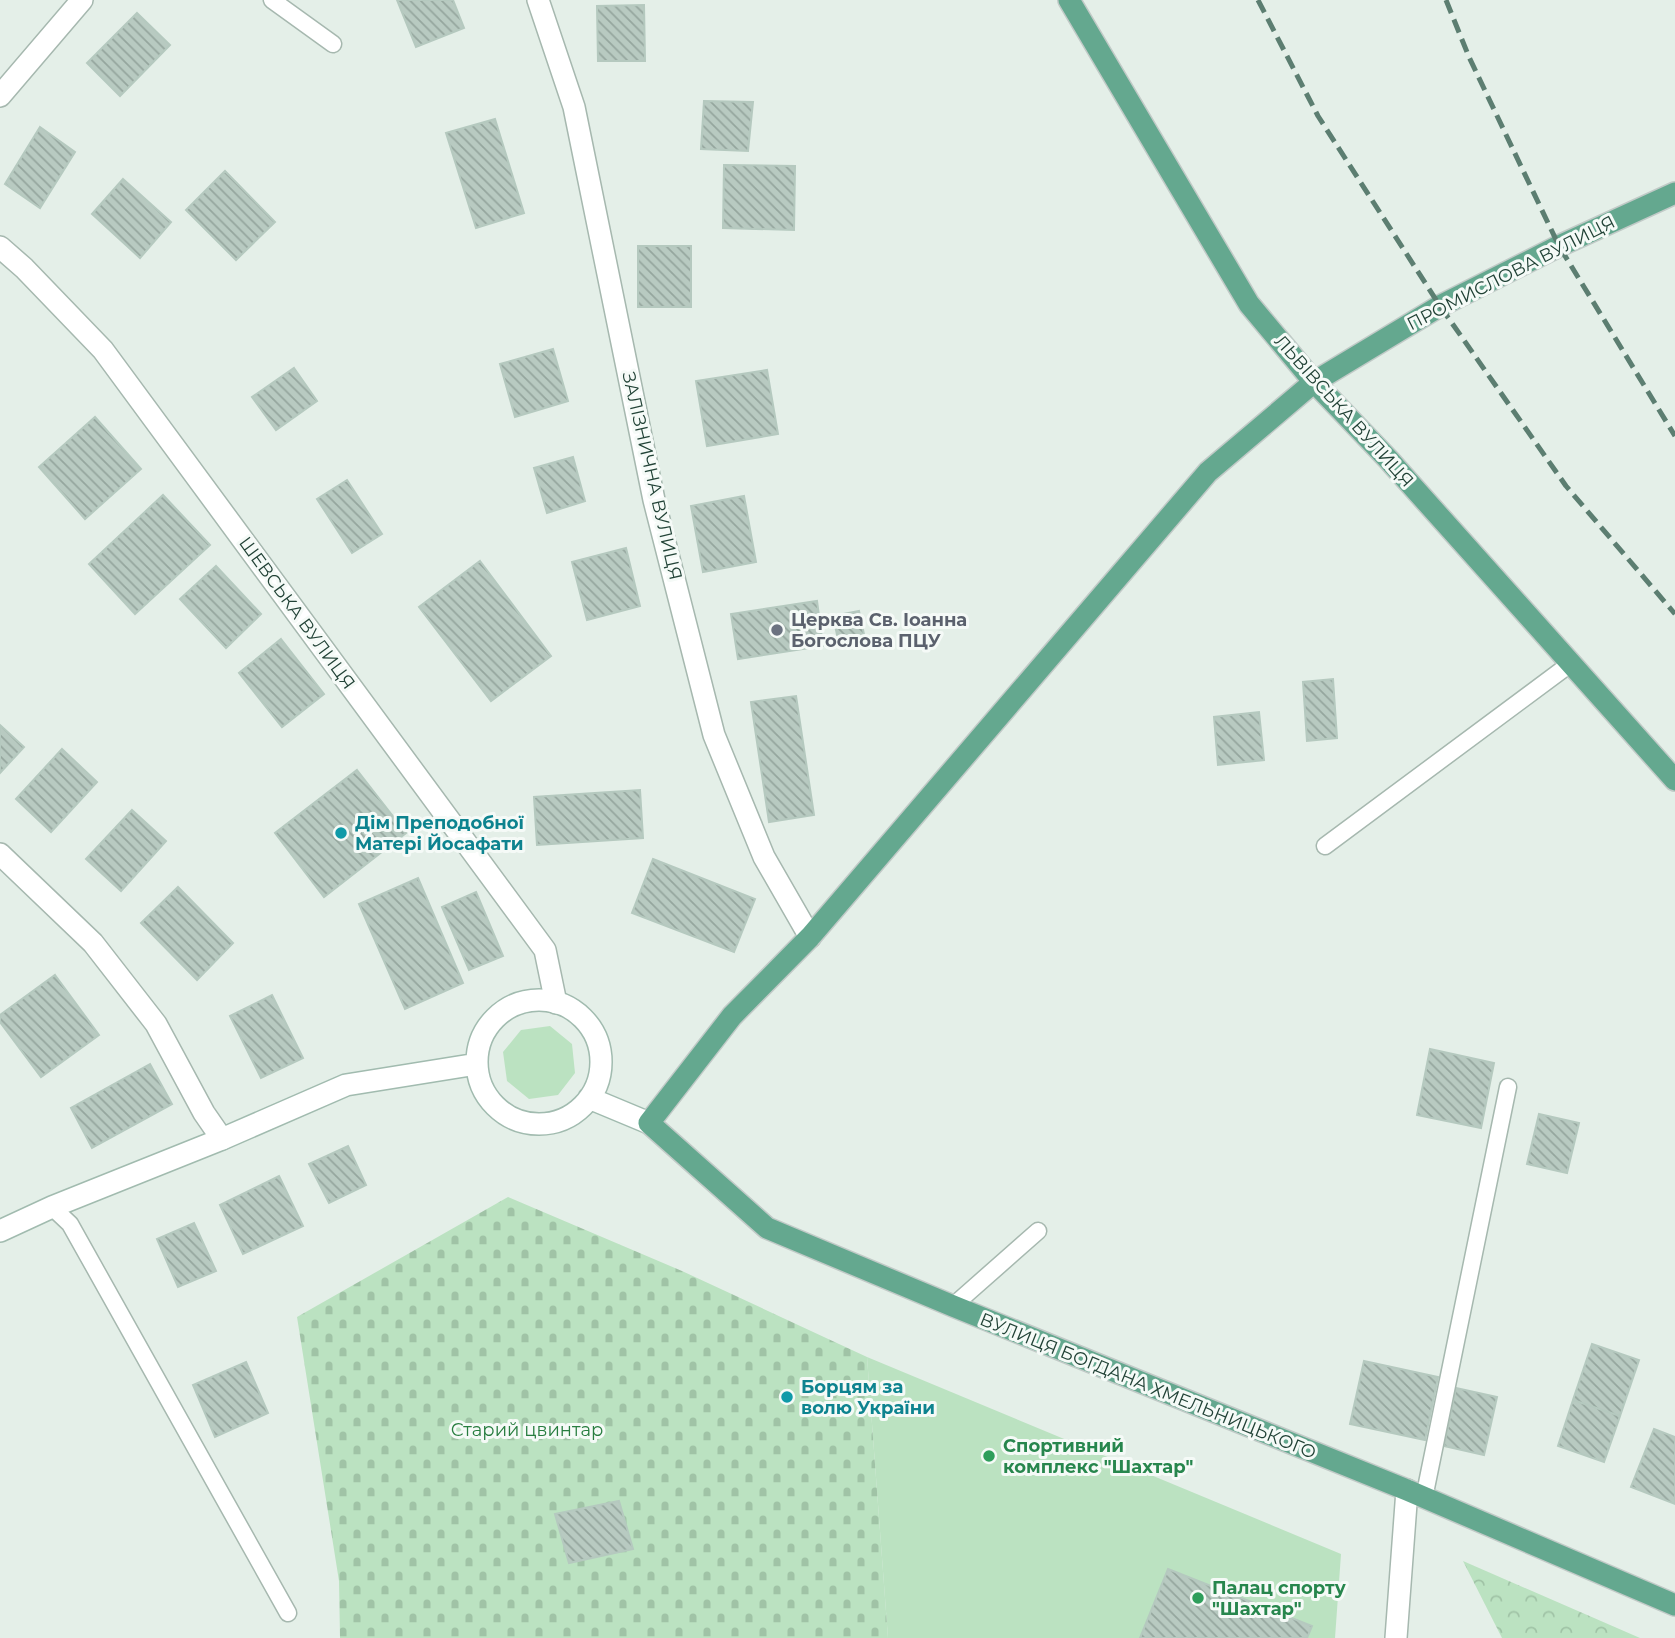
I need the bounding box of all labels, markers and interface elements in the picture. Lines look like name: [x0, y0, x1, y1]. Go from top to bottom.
street label: ПРОМИСЛОВА ВУЛИЦЯ: [1403, 211, 1619, 335]
street label: ЛЬВІВСЬКА ВУЛИЦЯ: [1270, 330, 1418, 492]
street label: ЗАЛІЗНИЧНА ВУЛИЦЯ: [617, 370, 687, 582]
street label: ШЕВСЬКА ВУЛИЦЯ: [234, 532, 360, 694]
place label: Церква Св. Іоанна Богослова ПЦУ: [791, 609, 967, 652]
marker: Церква Св. Іоанна Богослова ПЦУ: [769, 622, 785, 638]
place label: Дім Преподобної Матері Йосафати: [355, 812, 525, 855]
marker: Дім Преподобної Матері Йосафати: [333, 825, 349, 841]
street label: ВУЛИЦЯ БОГДАНА ХМЕЛЬНИЦЬКОГО: [977, 1308, 1319, 1464]
place label: Борцям за волю України: [801, 1376, 935, 1419]
marker: Борцям за волю України: [779, 1389, 795, 1405]
park label: Старий цвинтар: [451, 1419, 603, 1441]
place label: Спортивний комплекс "Шахтар": [1003, 1435, 1193, 1478]
marker: Спортивний комплекс "Шахтар": [981, 1448, 997, 1464]
place label: Палац спорту "Шахтар": [1212, 1577, 1347, 1620]
marker: Палац спорту "Шахтар": [1190, 1590, 1206, 1606]

